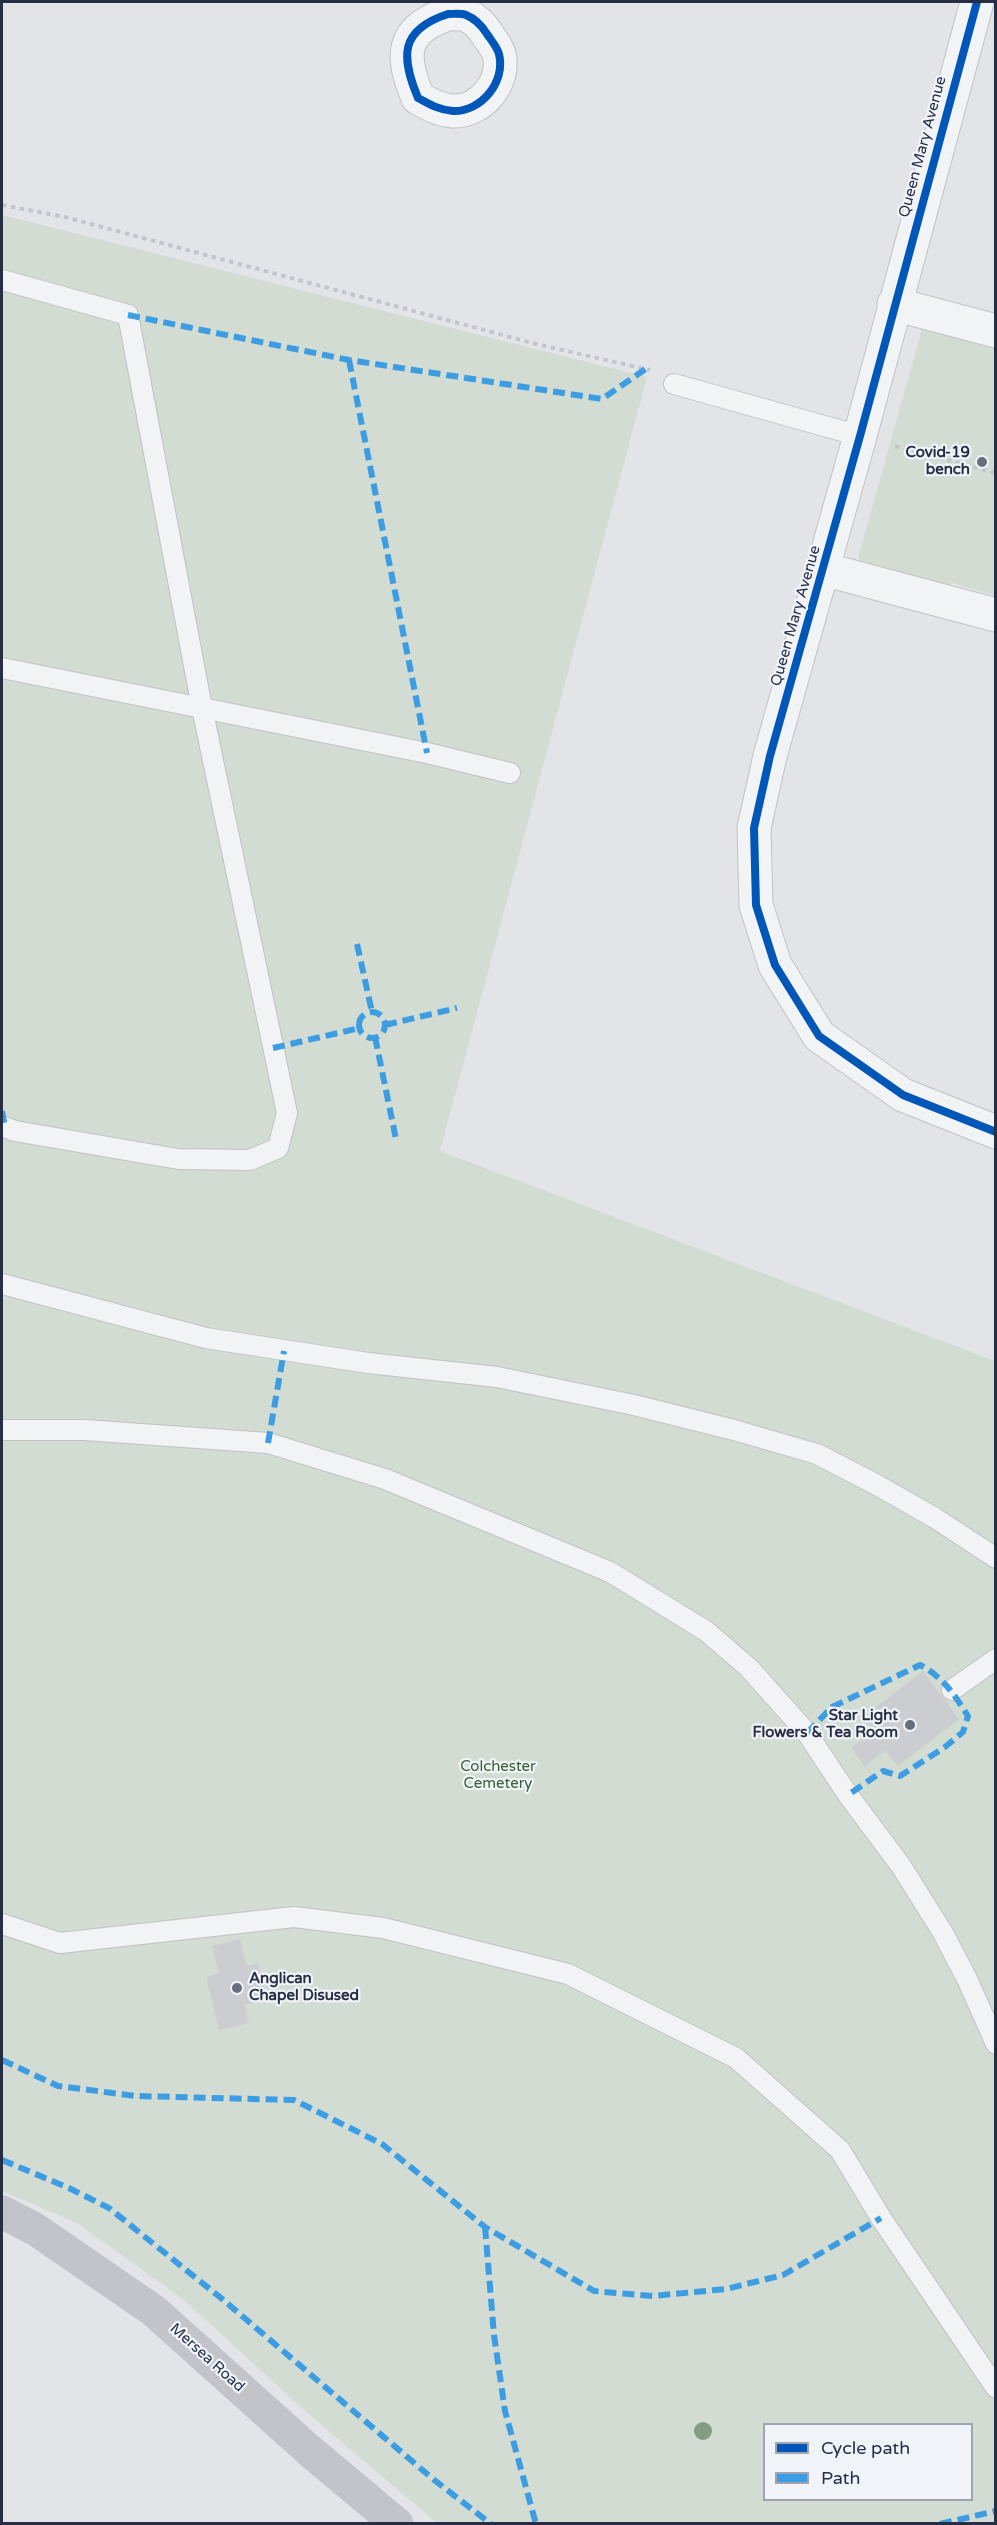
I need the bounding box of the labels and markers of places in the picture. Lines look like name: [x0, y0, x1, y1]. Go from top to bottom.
place label: Covid-19 bench: [906, 444, 970, 479]
marker: Covid-19 bench: [975, 455, 989, 469]
place label: Star Light Flowers & Tea Room: [753, 1707, 898, 1742]
marker: Star Light Flowers & Tea Room: [903, 1718, 917, 1732]
place label: Anglican Chapel Disused: [249, 1970, 359, 2005]
marker: Anglican Chapel Disused: [230, 1981, 244, 1995]

